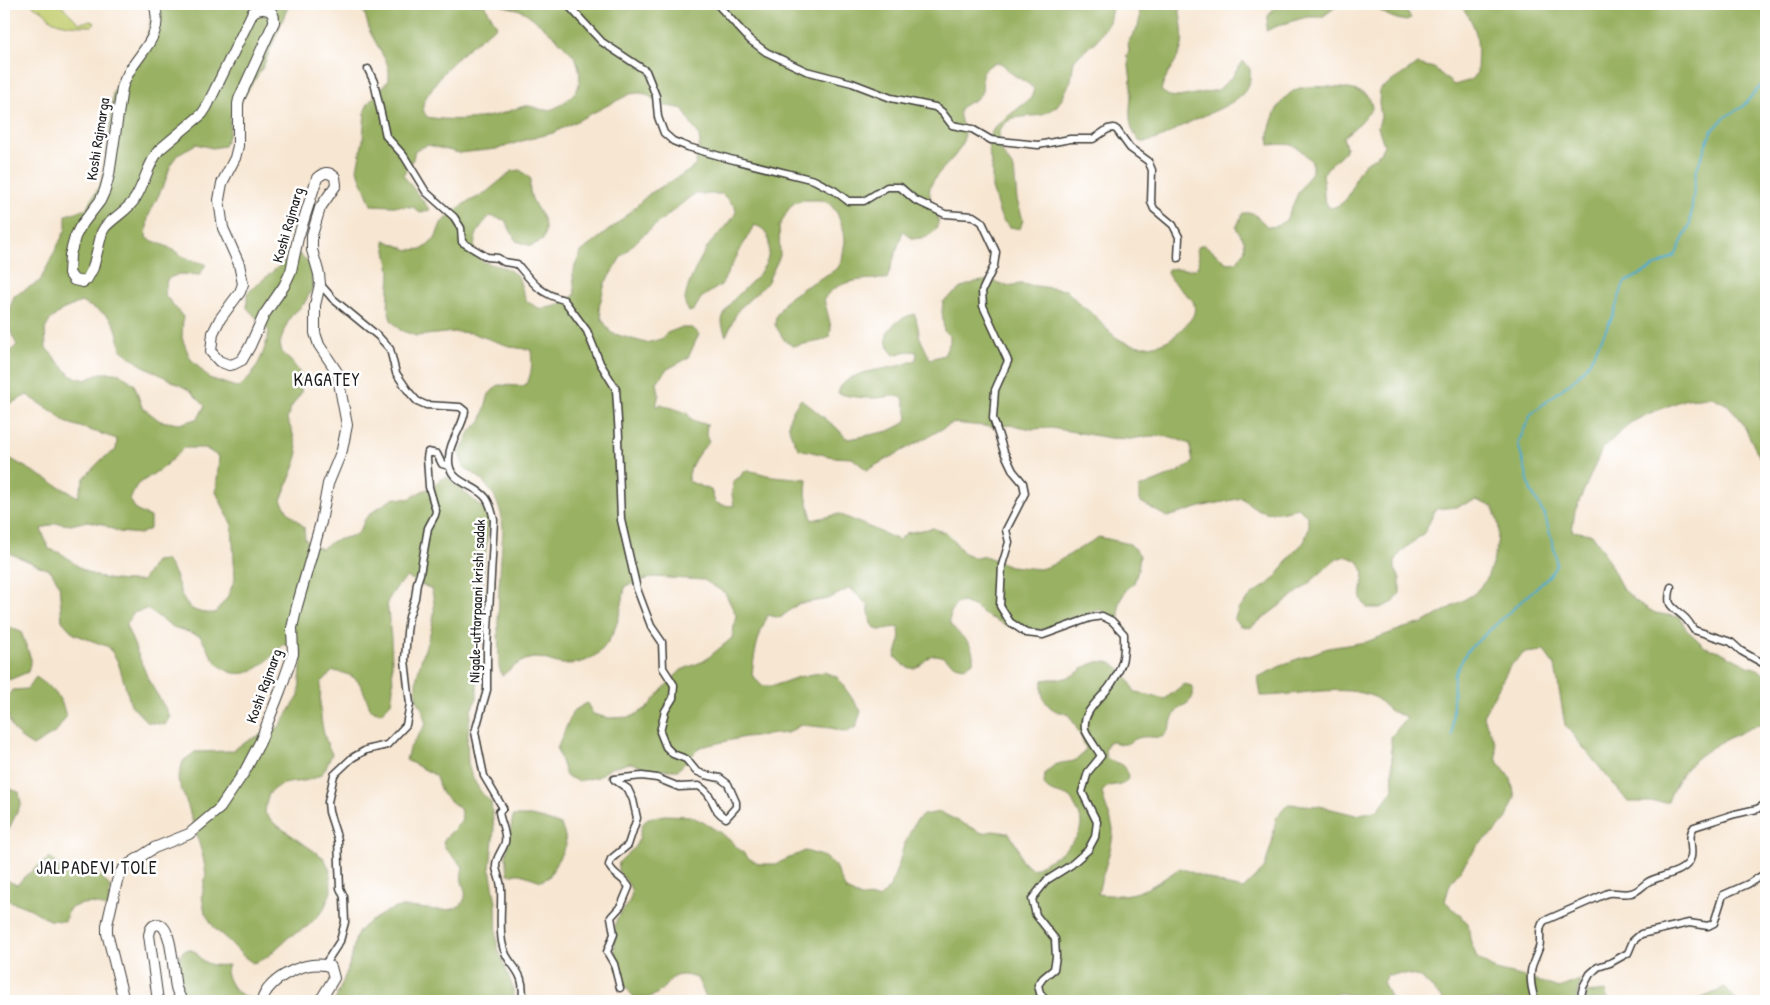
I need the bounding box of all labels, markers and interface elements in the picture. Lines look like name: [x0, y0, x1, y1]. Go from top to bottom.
street label: Koshi Rajmarga: [81, 96, 114, 182]
street label: Koshi Rajmarg: [267, 184, 308, 265]
district label: KAGATEY: [294, 367, 360, 392]
street label: Nigale-uttarpaani krishi sadak: [463, 519, 490, 683]
street label: Koshi Rajmarg: [240, 646, 287, 726]
district label: JALPADEVI TOLE: [36, 855, 158, 880]

